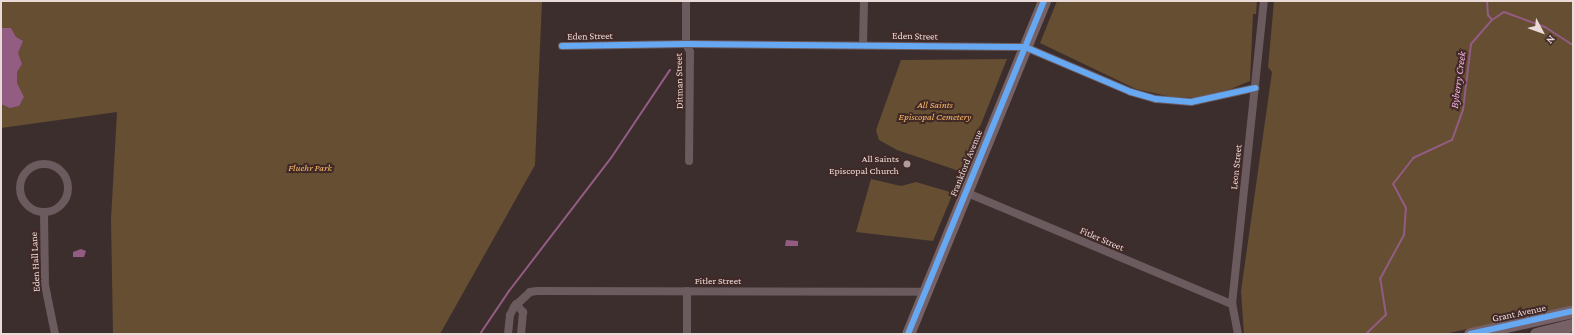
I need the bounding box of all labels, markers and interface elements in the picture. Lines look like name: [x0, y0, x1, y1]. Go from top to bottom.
north arrow: [1522, 12, 1562, 52]
street label: Eden Street: [567, 30, 613, 42]
street label: Eden Street: [892, 30, 938, 42]
text: N: [1544, 33, 1558, 47]
water label: Byberry Creek: [1447, 51, 1469, 109]
street label: Ditman Street: [673, 53, 685, 109]
park label: All Saints Episcopal Cemetery: [899, 98, 971, 122]
street label: Frankford Avenue: [947, 128, 985, 198]
street label: Leon Street: [1228, 144, 1244, 190]
place label: All Saints Episcopal Church: [829, 152, 899, 176]
marker: All Saints Episcopal Church: [902, 159, 912, 169]
park label: Fluehr Park: [288, 162, 332, 174]
street label: Fitler Street: [1078, 224, 1126, 254]
street label: Eden Hall Lane: [27, 232, 43, 292]
street label: Fitler Street: [695, 275, 741, 287]
street label: Grant Avenue: [1491, 301, 1547, 325]

